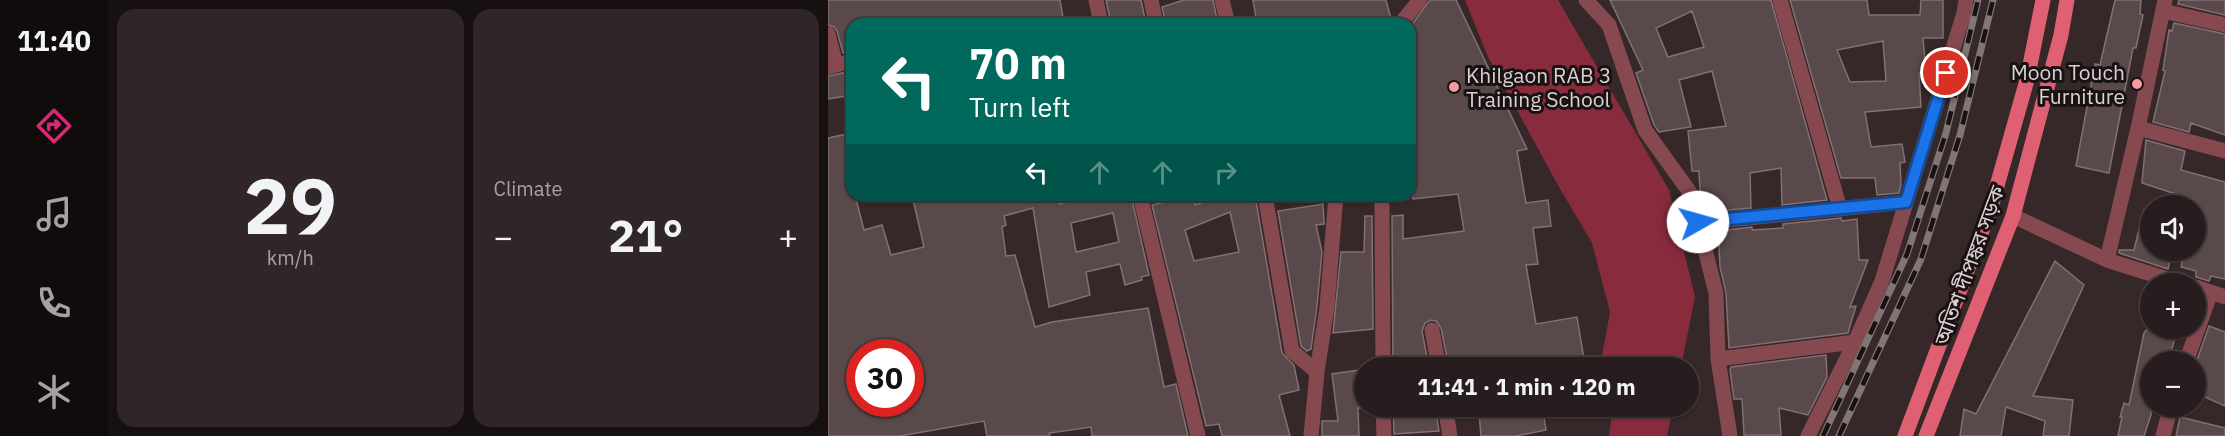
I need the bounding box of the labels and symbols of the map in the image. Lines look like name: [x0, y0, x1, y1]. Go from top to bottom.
pin: [1920, 47, 1971, 98]
place label: Moon Touch Furniture: [2011, 58, 2125, 110]
place label: Khilgaon RAB 3 Training School: [1466, 61, 1611, 113]
marker: Moon Touch Furniture: [2130, 77, 2144, 91]
marker: Khilgaon RAB 3 Training School: [1447, 80, 1461, 94]
street label: অতিশ দীপঙ্কর সড়ক: [1927, 180, 2011, 349]
position arrow: [1666, 190, 1730, 254]
speed limit sign: 30: [846, 339, 924, 417]

